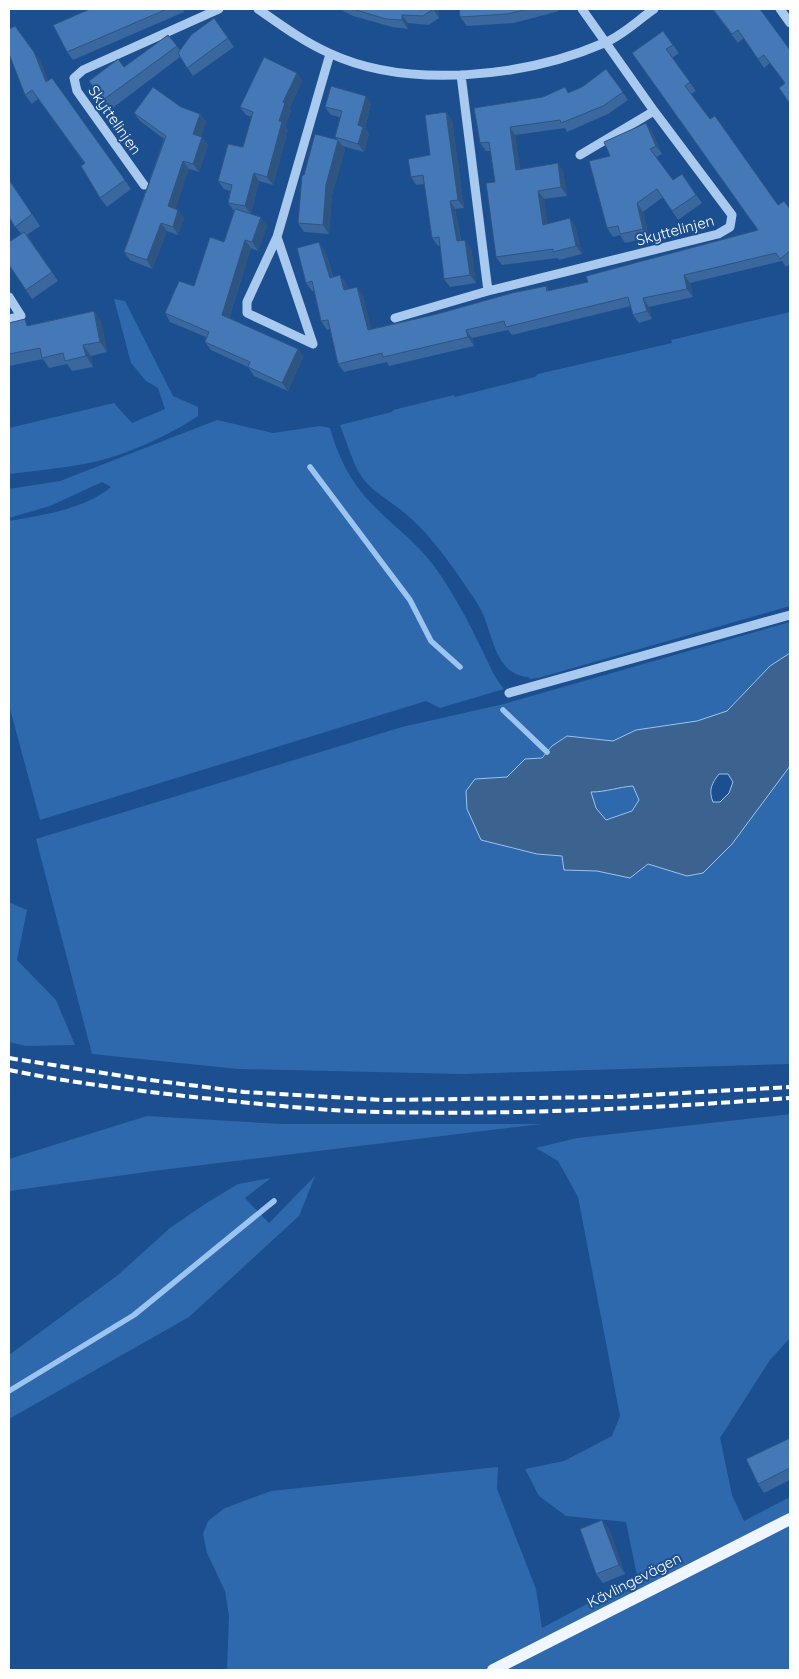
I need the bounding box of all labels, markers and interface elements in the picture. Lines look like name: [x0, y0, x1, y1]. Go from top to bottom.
street label: Skyttelinjen: [84, 82, 146, 158]
street label: Skyttelinjen: [634, 210, 716, 250]
street label: Kävlingevägen: [584, 1548, 684, 1612]

